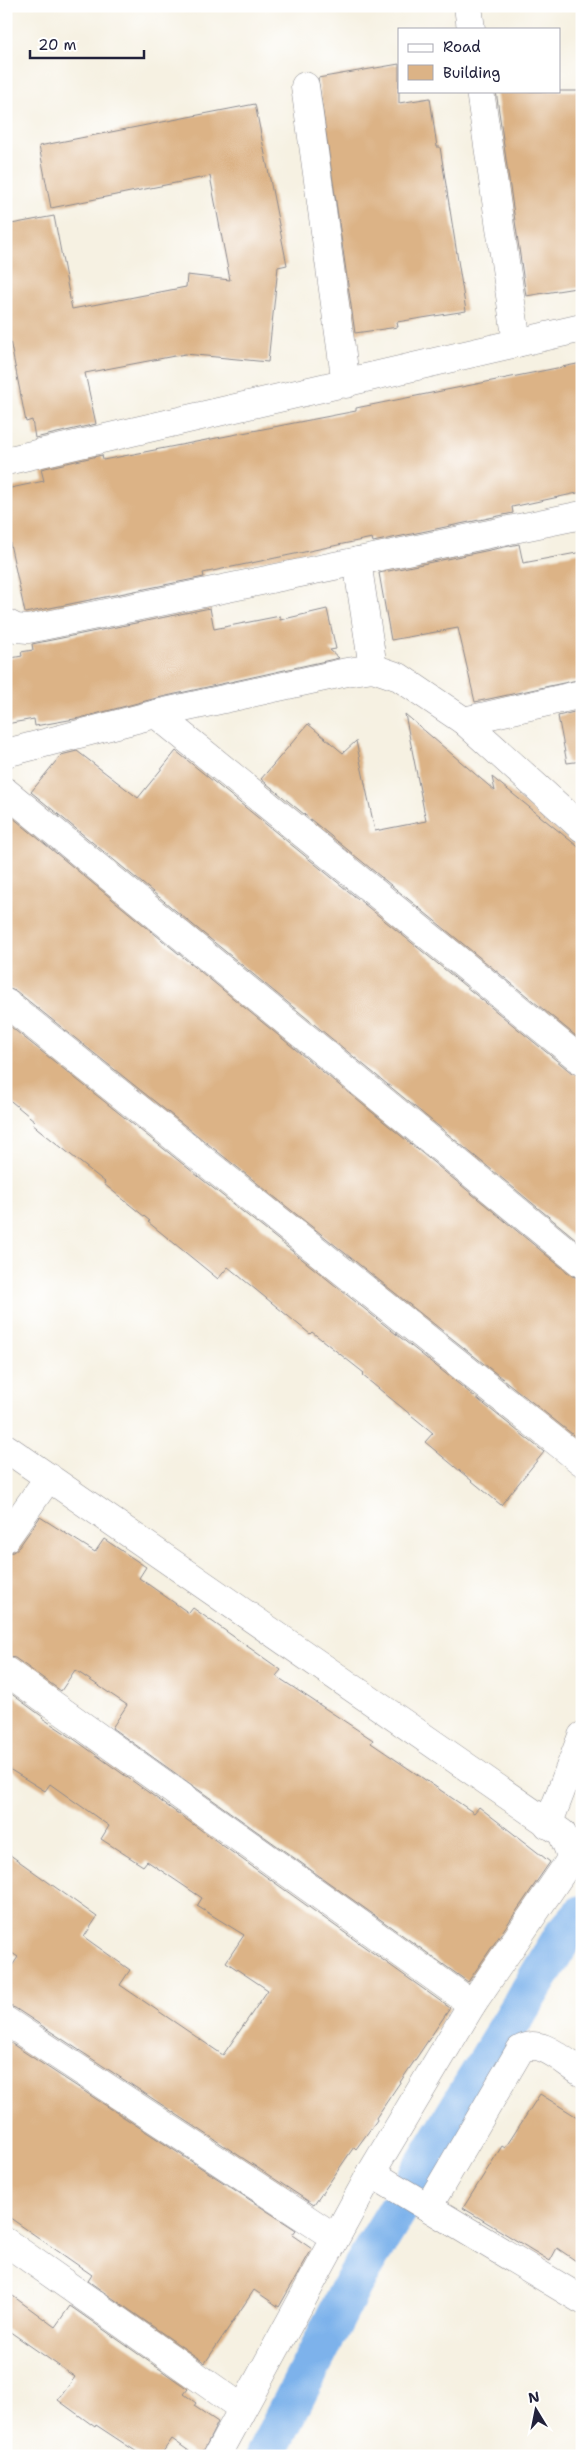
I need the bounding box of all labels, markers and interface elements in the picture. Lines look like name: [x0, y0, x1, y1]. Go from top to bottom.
scale bar: [30, 28, 144, 60]
legend: [398, 28, 560, 92]
text: 20 m: [38, 35, 77, 55]
text: Road: [443, 37, 481, 57]
text: Building: [443, 63, 500, 83]
north arrow: [510, 2384, 560, 2434]
text: N: [527, 2387, 541, 2407]

